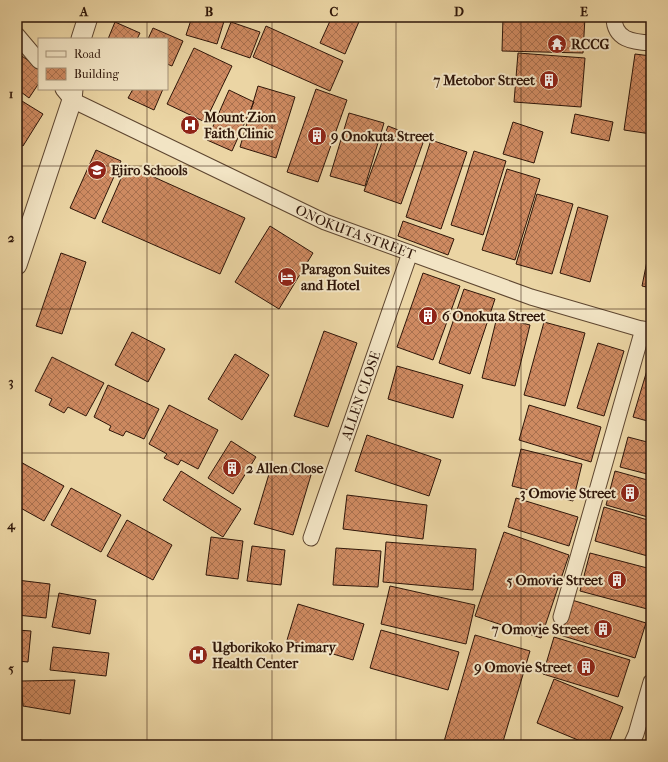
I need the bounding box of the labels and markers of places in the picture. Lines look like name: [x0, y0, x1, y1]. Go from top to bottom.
temple icon: RCCG: [546, 33, 568, 55]
place label: RCCG: [571, 36, 610, 53]
building icon: 7 Metobor Street: [538, 69, 560, 91]
place label: 7 Metobor Street: [432, 72, 536, 89]
place label: Mount Zion Faith Clinic: [203, 109, 277, 142]
hospital icon: Mount Zion Faith Clinic: [179, 114, 201, 136]
building icon: 9 Onokuta Street: [306, 125, 328, 147]
place label: 9 Onokuta Street: [330, 128, 435, 145]
school or university icon: Ejiro Schools: [86, 159, 108, 181]
place label: Ejiro Schools: [111, 162, 188, 179]
place label: Paragon Suites and Hotel: [301, 261, 391, 294]
hotel icon: Paragon Suites and Hotel: [276, 266, 298, 288]
building icon: 6 Onokuta Street: [417, 305, 439, 327]
place label: 6 Onokuta Street: [442, 308, 546, 325]
building icon: 2 Allen Close: [221, 457, 243, 479]
place label: 2 Allen Close: [246, 460, 323, 477]
building icon: 3 Omovie Street: [619, 482, 641, 504]
place label: 3 Omovie Street: [520, 485, 617, 502]
building icon: 5 Omovie Street: [606, 569, 628, 591]
place label: 5 Omovie Street: [507, 572, 604, 589]
building icon: 7 Omovie Street: [592, 618, 614, 640]
place label: 7 Omovie Street: [491, 621, 590, 638]
place label: Ugborikoko Primary Health Center: [211, 639, 337, 672]
hospital icon: Ugborikoko Primary Health Center: [187, 644, 209, 666]
building icon: 9 Omovie Street: [575, 656, 597, 678]
place label: 9 Omovie Street: [473, 659, 573, 676]

